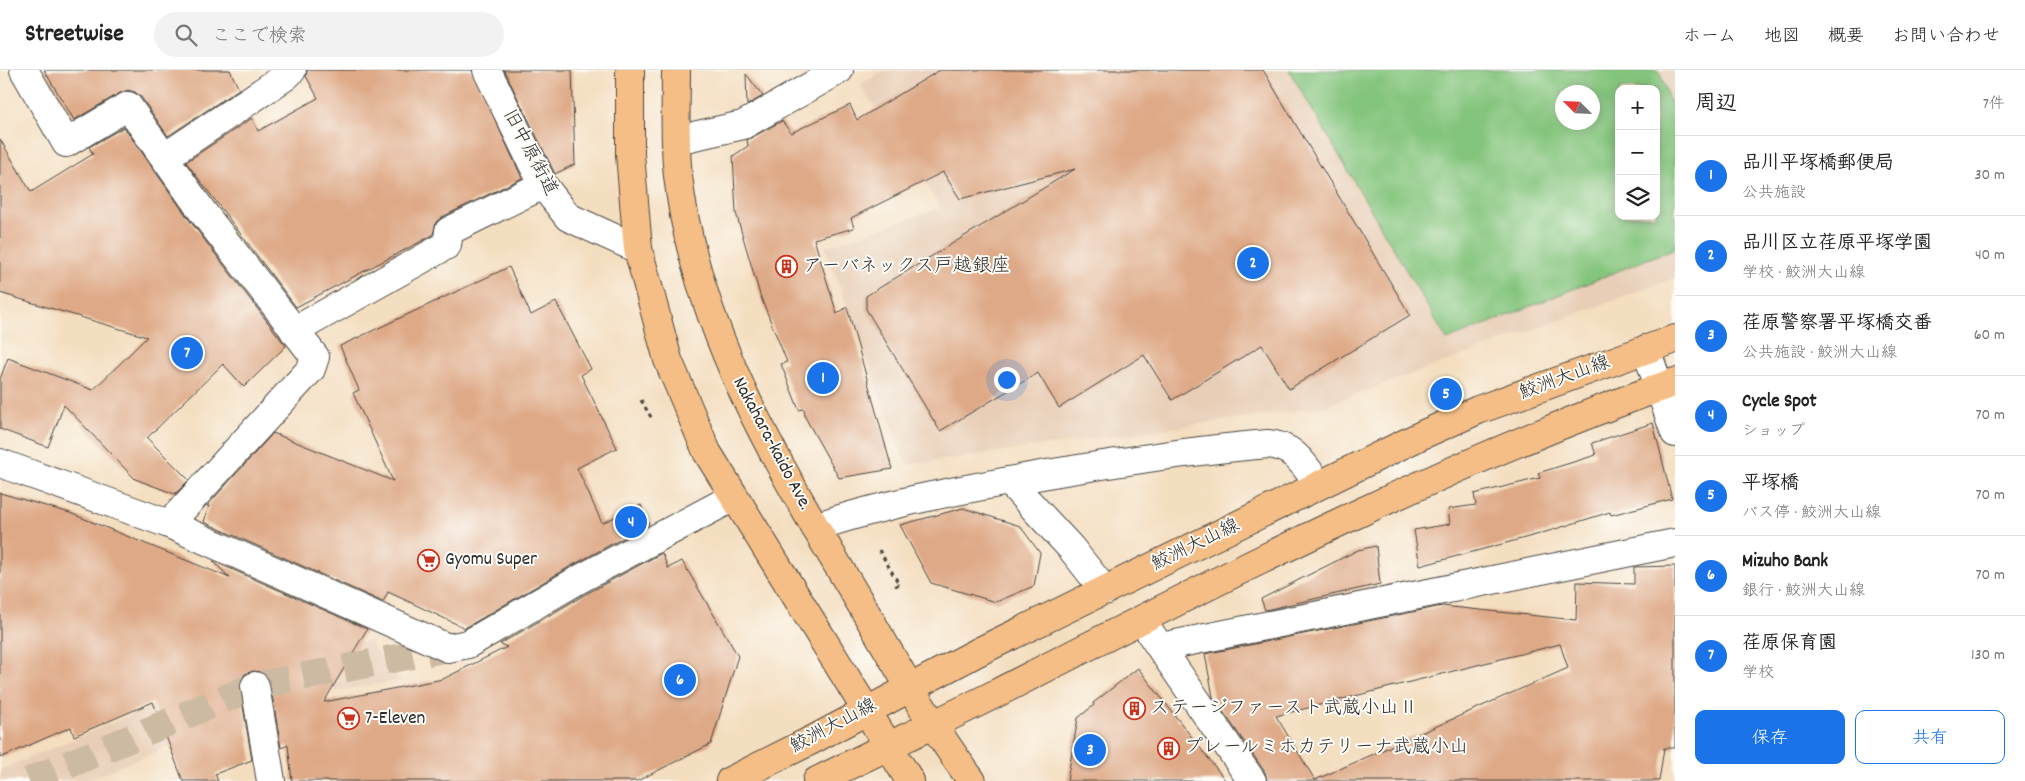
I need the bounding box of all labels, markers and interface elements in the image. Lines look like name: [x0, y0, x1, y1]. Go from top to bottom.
search box: [154, 12, 504, 57]
text: Streetwise: [25, 18, 124, 52]
icon: search: [172, 21, 200, 49]
text: ここで検索: [212, 24, 307, 51]
text: ホーム: [1683, 25, 1736, 50]
text: 地図: [1764, 25, 1800, 50]
text: 概要: [1828, 25, 1864, 50]
text: お問い合わせ: [1892, 25, 2000, 50]
north arrow: [1555, 85, 1600, 130]
map controls: [1615, 85, 1660, 220]
button: +: [1615, 85, 1660, 130]
text: 周辺: [1695, 90, 1737, 120]
text: 7件: [1983, 93, 2005, 116]
street label: 旧中原街道: [495, 105, 563, 201]
button: −: [1615, 130, 1660, 175]
text: 品川平塚橋郵便局: [1742, 151, 1894, 178]
text: 1: [1709, 164, 1713, 187]
text: 30 m: [1975, 164, 2005, 187]
button: layers: [1615, 175, 1660, 220]
text: 公共施設: [1742, 182, 1806, 205]
text: 品川区立荏原平塚学園: [1742, 231, 1932, 258]
pin: 2: [1237, 244, 1269, 282]
text: 2: [1708, 244, 1715, 267]
text: 40 m: [1975, 244, 2005, 267]
place label: アーバネックス戸越銀座: [803, 254, 1010, 281]
building icon: アーバネックス戸越銀座: [775, 255, 799, 279]
text: 学校 · 鮫洲大山線: [1742, 262, 1865, 285]
text: 荏原警察署平塚橋交番: [1742, 311, 1932, 338]
text: 3: [1707, 324, 1715, 347]
text: 60 m: [1974, 324, 2005, 347]
pin: 7: [171, 334, 203, 372]
text: 公共施設 · 鮫洲大山線: [1742, 342, 1897, 365]
street label: 鮫洲大山線: [1516, 350, 1614, 408]
pin: 1: [807, 359, 839, 397]
your location: [994, 367, 1020, 393]
street label: Nakahara-kaido Ave.: [725, 373, 817, 515]
pin: 5: [1430, 375, 1462, 413]
text: Cycle Spot: [1742, 389, 1817, 416]
text: 4: [1708, 404, 1714, 427]
text: 70 m: [1975, 404, 2005, 427]
text: ショップ: [1742, 420, 1805, 443]
text: 平塚橋: [1742, 471, 1799, 498]
text: 5: [1707, 484, 1715, 507]
text: 70 m: [1975, 484, 2005, 507]
text: バス停 · 鮫洲大山線: [1742, 502, 1881, 525]
pin: 4: [615, 503, 647, 541]
street label: 鮫洲大山線: [1147, 513, 1245, 579]
place label: Gyomu Super: [445, 547, 537, 574]
supermarket icon: Gyomu Super: [417, 548, 441, 572]
text: Mizuho Bank: [1742, 549, 1828, 576]
text: 6: [1707, 564, 1715, 587]
text: 70 m: [1975, 564, 2005, 587]
text: 銀行 · 鮫洲大山線: [1742, 580, 1865, 603]
text: 荏原保育園: [1742, 631, 1837, 658]
text: 7: [1708, 644, 1714, 667]
text: 130 m: [1971, 644, 2005, 667]
pin: 6: [664, 661, 696, 699]
text: 学校: [1742, 662, 1774, 685]
street label: 鮫洲大山線: [786, 693, 882, 761]
place label: ステージファースト武蔵小山Ⅱ: [1150, 696, 1418, 723]
building icon: ステージファースト武蔵小山Ⅱ: [1122, 697, 1146, 721]
place label: 7-Eleven: [365, 706, 425, 733]
supermarket icon: 7-Eleven: [337, 707, 361, 731]
button: 保存: [1695, 710, 1845, 764]
button: 共有: [1855, 710, 2005, 764]
pin: 3: [1074, 731, 1106, 769]
place label: プレールミホカテリーナ武蔵小山: [1184, 735, 1469, 762]
building icon: プレールミホカテリーナ武蔵小山: [1156, 736, 1180, 760]

